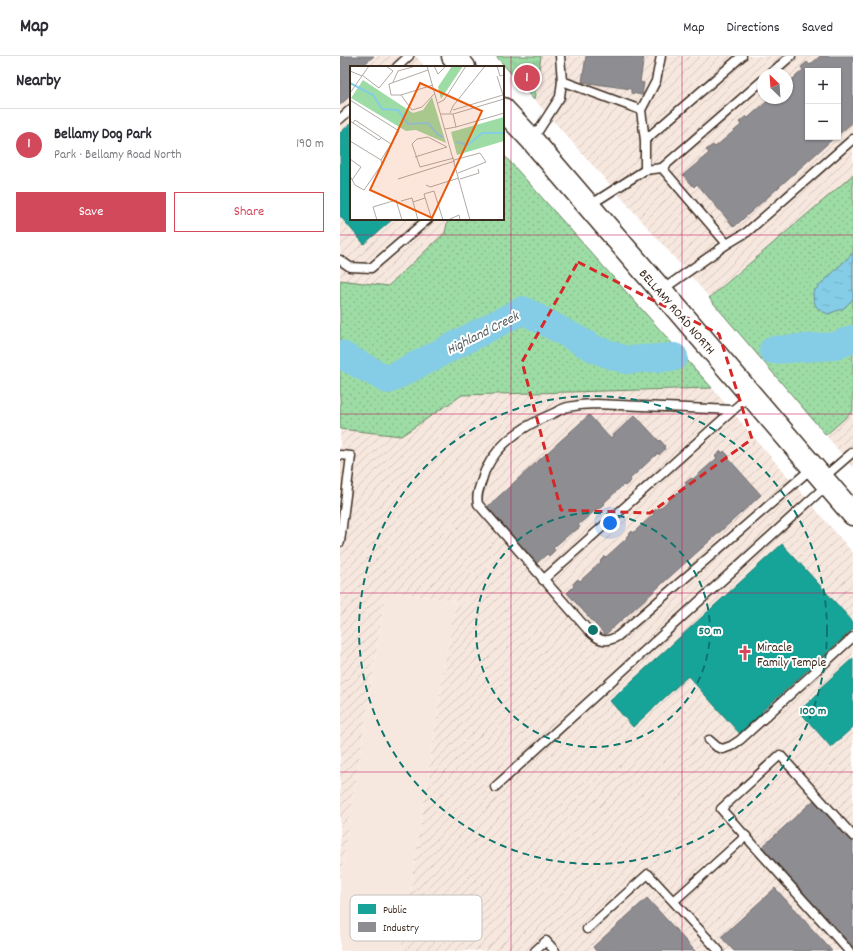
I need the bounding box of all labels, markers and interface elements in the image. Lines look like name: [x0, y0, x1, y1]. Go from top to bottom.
text: Map: [20, 14, 49, 41]
text: Map: [683, 18, 705, 38]
text: Directions: [727, 18, 780, 38]
text: Saved: [802, 18, 833, 38]
pin: 1: [514, 63, 540, 93]
inset map: [350, 66, 504, 220]
north arrow: [757, 68, 793, 104]
map controls: [805, 68, 841, 140]
button: +: [805, 68, 841, 104]
text: Nearby: [16, 70, 60, 94]
button: −: [805, 104, 841, 140]
text: Bellamy Dog Park: [54, 124, 152, 146]
text: 1: [28, 135, 30, 154]
text: 190 m: [296, 135, 324, 154]
text: Park · Bellamy Road North: [54, 146, 182, 165]
button: Save: [16, 192, 166, 232]
button: Share: [174, 192, 324, 232]
street label: BELLAMY ROAD NORTH: [634, 266, 719, 360]
water label: Highland Creek: [443, 306, 524, 361]
your location: [600, 513, 620, 533]
centre of rings: [586, 623, 600, 637]
text: 50 m: [698, 623, 722, 640]
place label: Miracle Family Temple: [757, 639, 826, 673]
church icon: Miracle Family Temple: [736, 644, 754, 662]
text: 100 m: [800, 703, 826, 720]
legend: [350, 895, 482, 941]
text: Public: [383, 903, 407, 919]
text: Industry: [383, 921, 419, 937]

